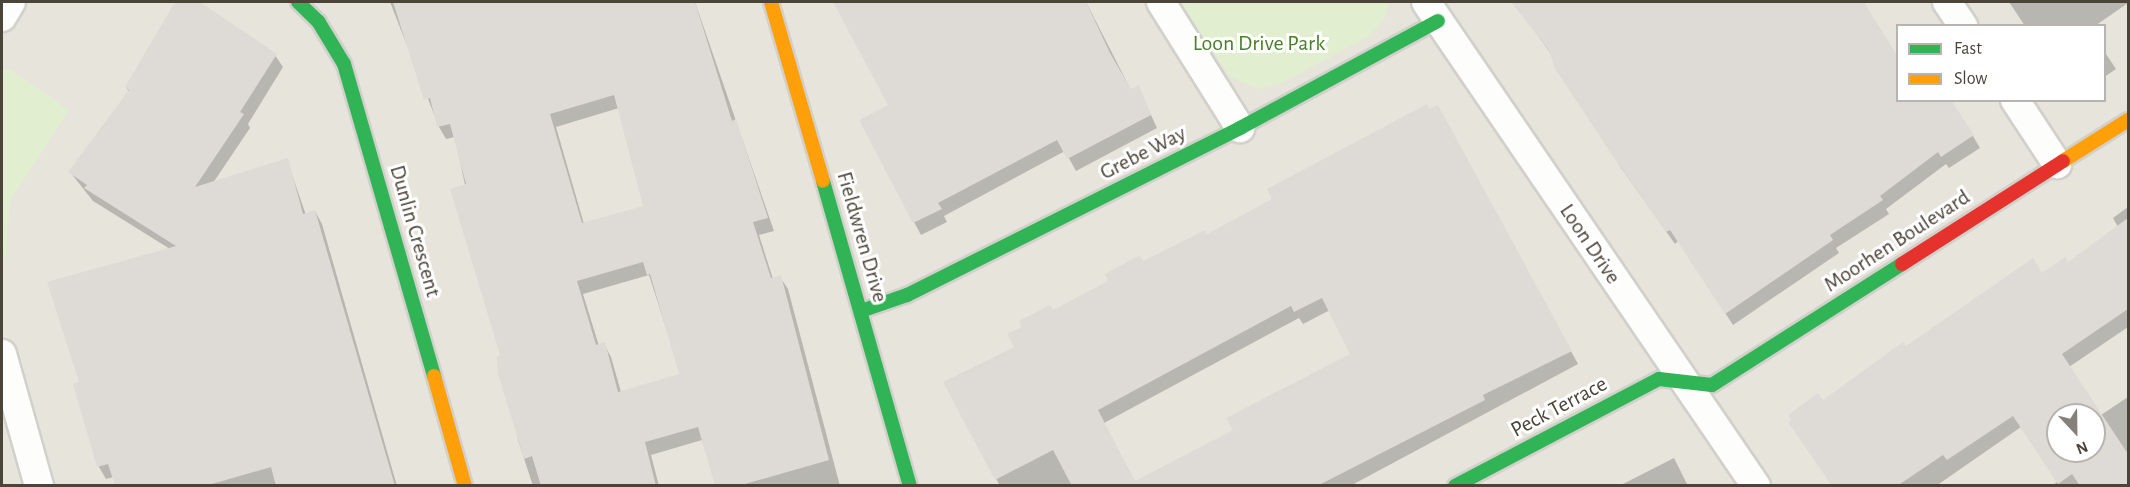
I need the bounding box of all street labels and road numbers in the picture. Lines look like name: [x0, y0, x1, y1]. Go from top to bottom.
street label: Grebe Way: [1096, 120, 1190, 186]
street label: Dunlin Crescent: [384, 162, 446, 300]
street label: Fieldwren Drive: [831, 169, 893, 305]
street label: Moorhen Boulevard: [1819, 184, 1975, 298]
street label: Loon Drive: [1554, 199, 1626, 289]
street label: Peck Terrace: [1506, 371, 1612, 443]

